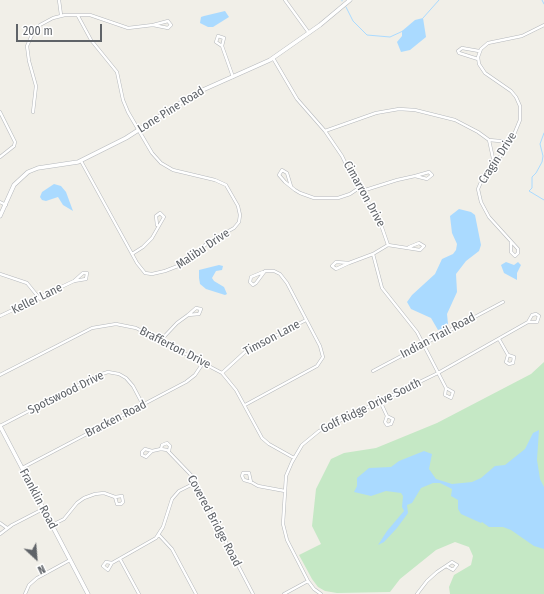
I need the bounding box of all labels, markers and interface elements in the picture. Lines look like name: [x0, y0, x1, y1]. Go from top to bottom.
scale bar: [18, 16, 104, 42]
text: 200 m: [23, 24, 53, 38]
street label: Lone Pine Road: [135, 84, 207, 136]
street label: Cragin Drive: [476, 129, 520, 187]
street label: Cimarron Drive: [340, 159, 388, 229]
street label: Malibu Drive: [174, 226, 232, 272]
street label: Keller Lane: [9, 281, 65, 317]
street label: Indian Trail Road: [398, 310, 478, 362]
street label: Timson Lane: [241, 317, 303, 359]
street label: Brafferton Drive: [137, 324, 213, 372]
street label: Spotswood Drive: [26, 368, 106, 418]
street label: Golf Ridge Drive South: [318, 375, 424, 437]
street label: Bracken Road: [83, 397, 149, 441]
street label: Franklin Road: [16, 466, 60, 532]
street label: Covered Bridge Road: [184, 473, 244, 569]
north arrow: [16, 538, 56, 578]
text: N: [36, 562, 47, 577]

